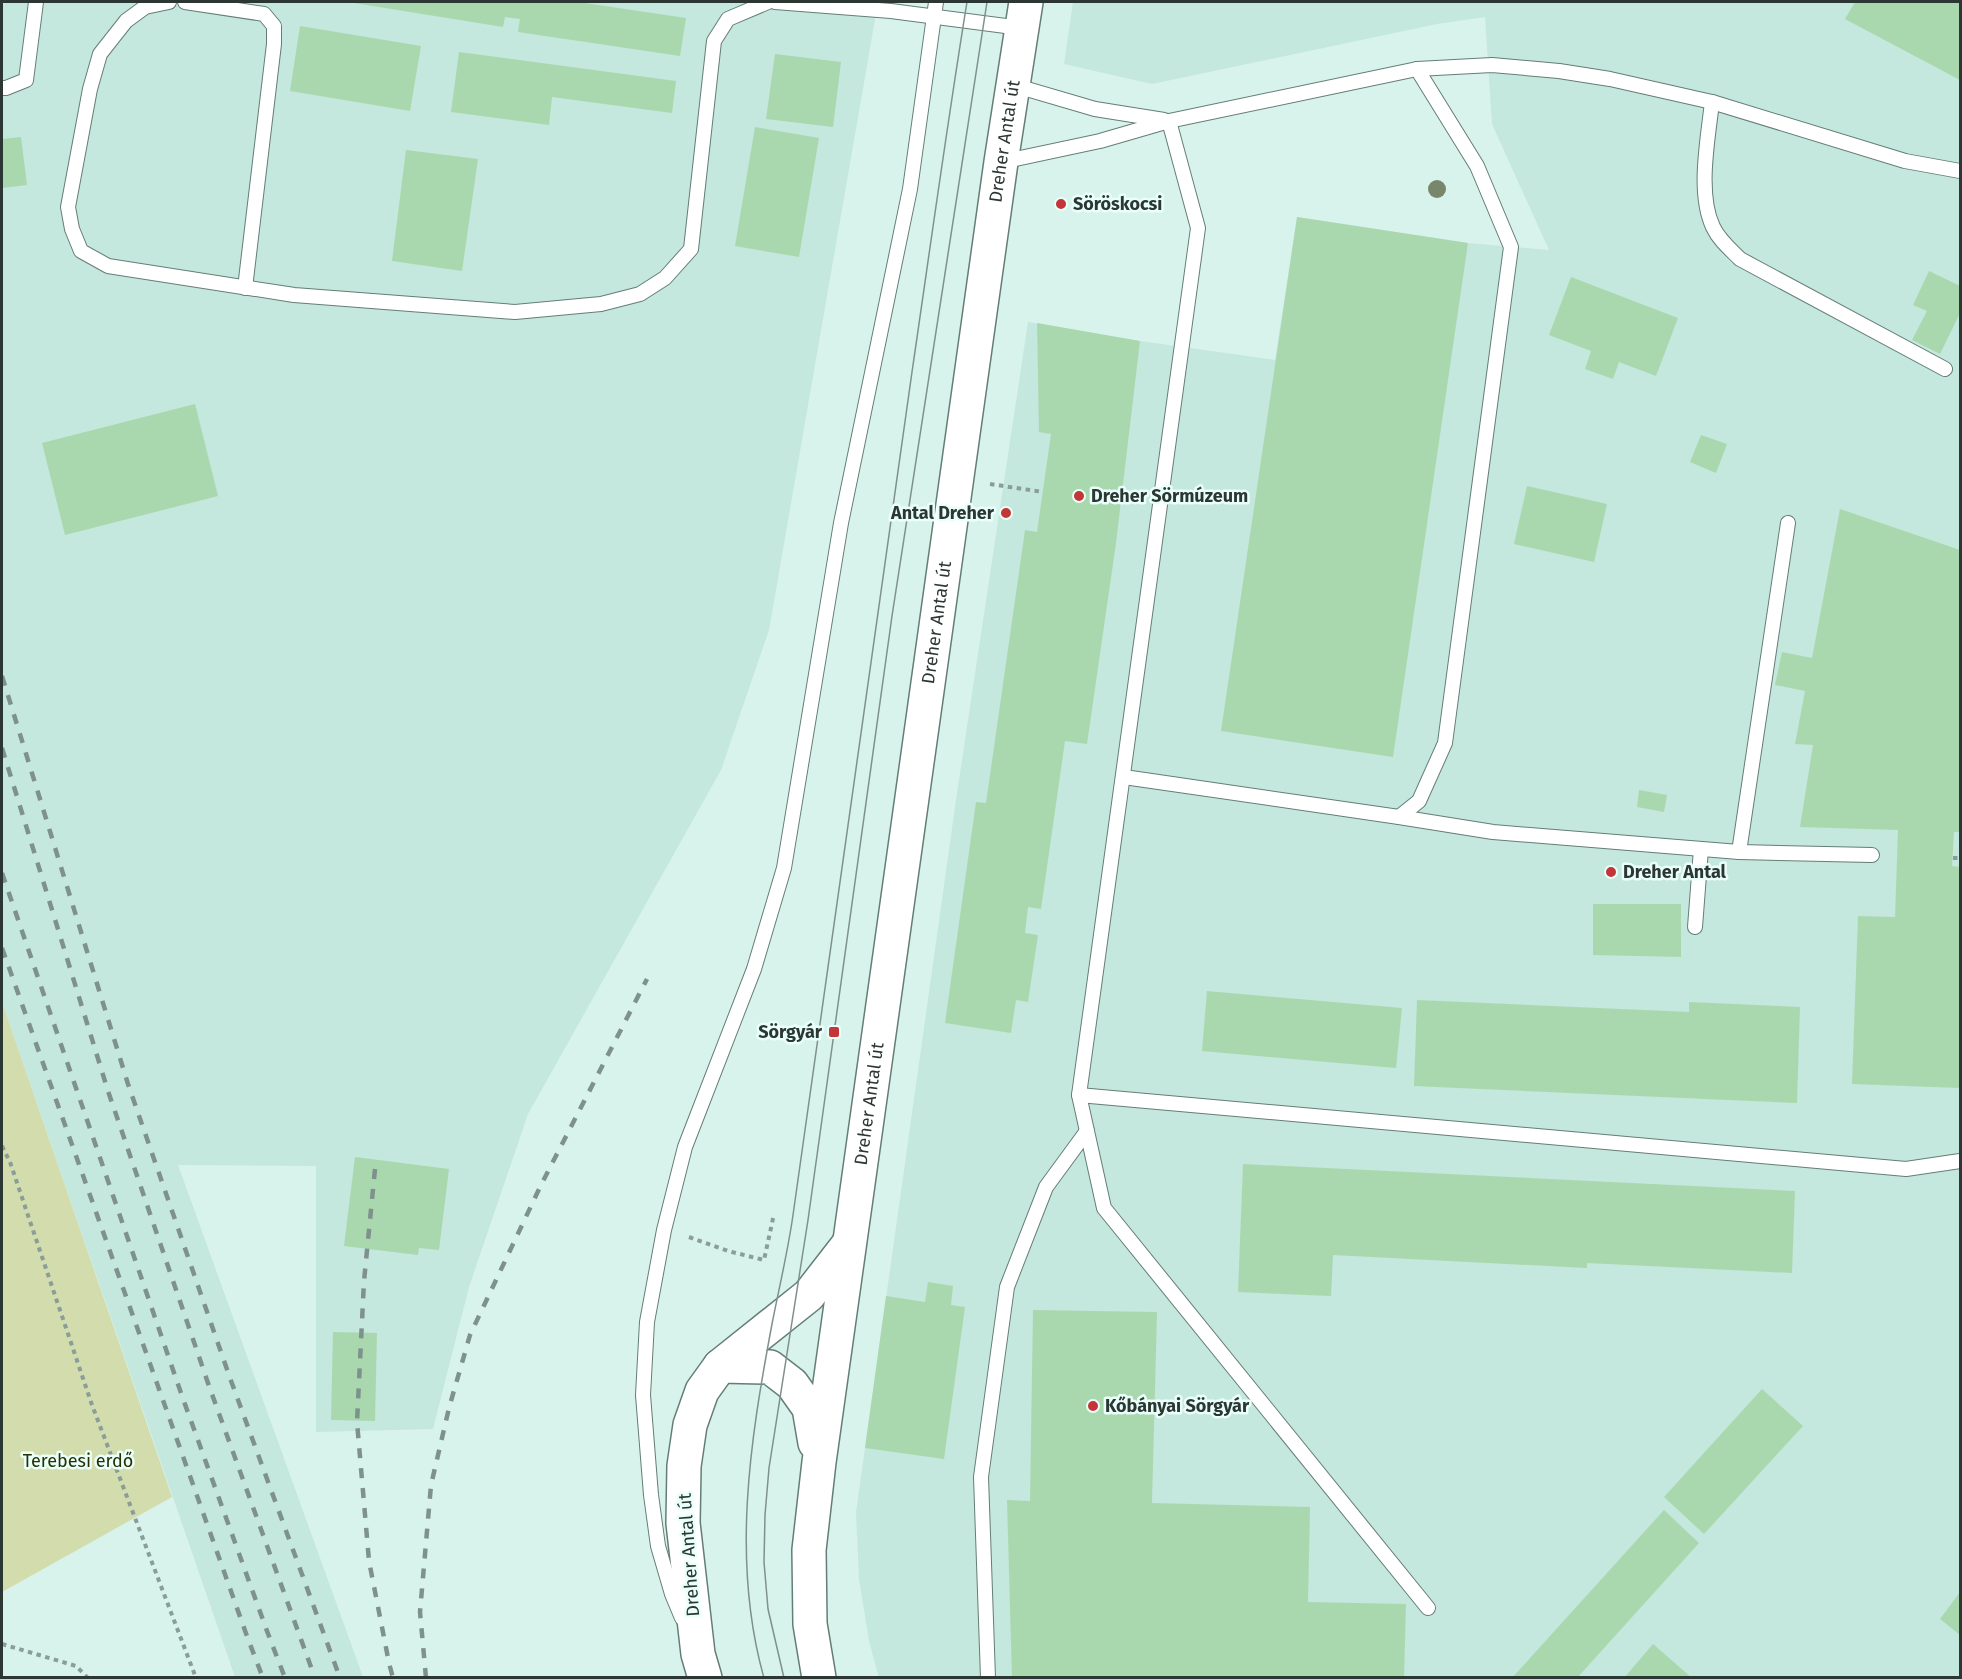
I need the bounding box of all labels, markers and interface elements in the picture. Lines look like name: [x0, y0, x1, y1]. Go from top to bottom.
street label: Dreher Antal út: [984, 78, 1025, 204]
place label: Söröskocsi: [1073, 193, 1162, 215]
marker: Söröskocsi: [1054, 197, 1068, 211]
place label: Dreher Sörmúzeum: [1091, 485, 1248, 507]
marker: Dreher Sörmúzeum: [1072, 489, 1086, 503]
place label: Antal Dreher: [890, 502, 995, 524]
marker: Antal Dreher: [999, 506, 1013, 520]
street label: Dreher Antal út: [917, 559, 956, 685]
place label: Dreher Antal: [1623, 861, 1727, 883]
marker: Dreher Antal: [1604, 865, 1618, 879]
place label: Sörgyár: [758, 1021, 823, 1043]
marker: Sörgyár: [827, 1025, 841, 1039]
street label: Dreher Antal út: [850, 1040, 889, 1167]
place label: Kőbányai Sörgyár: [1105, 1395, 1250, 1417]
marker: Kőbányai Sörgyár: [1086, 1399, 1100, 1413]
park label: Terebesi erdő: [23, 1450, 133, 1472]
street label: Dreher Antal út: [674, 1492, 704, 1617]

